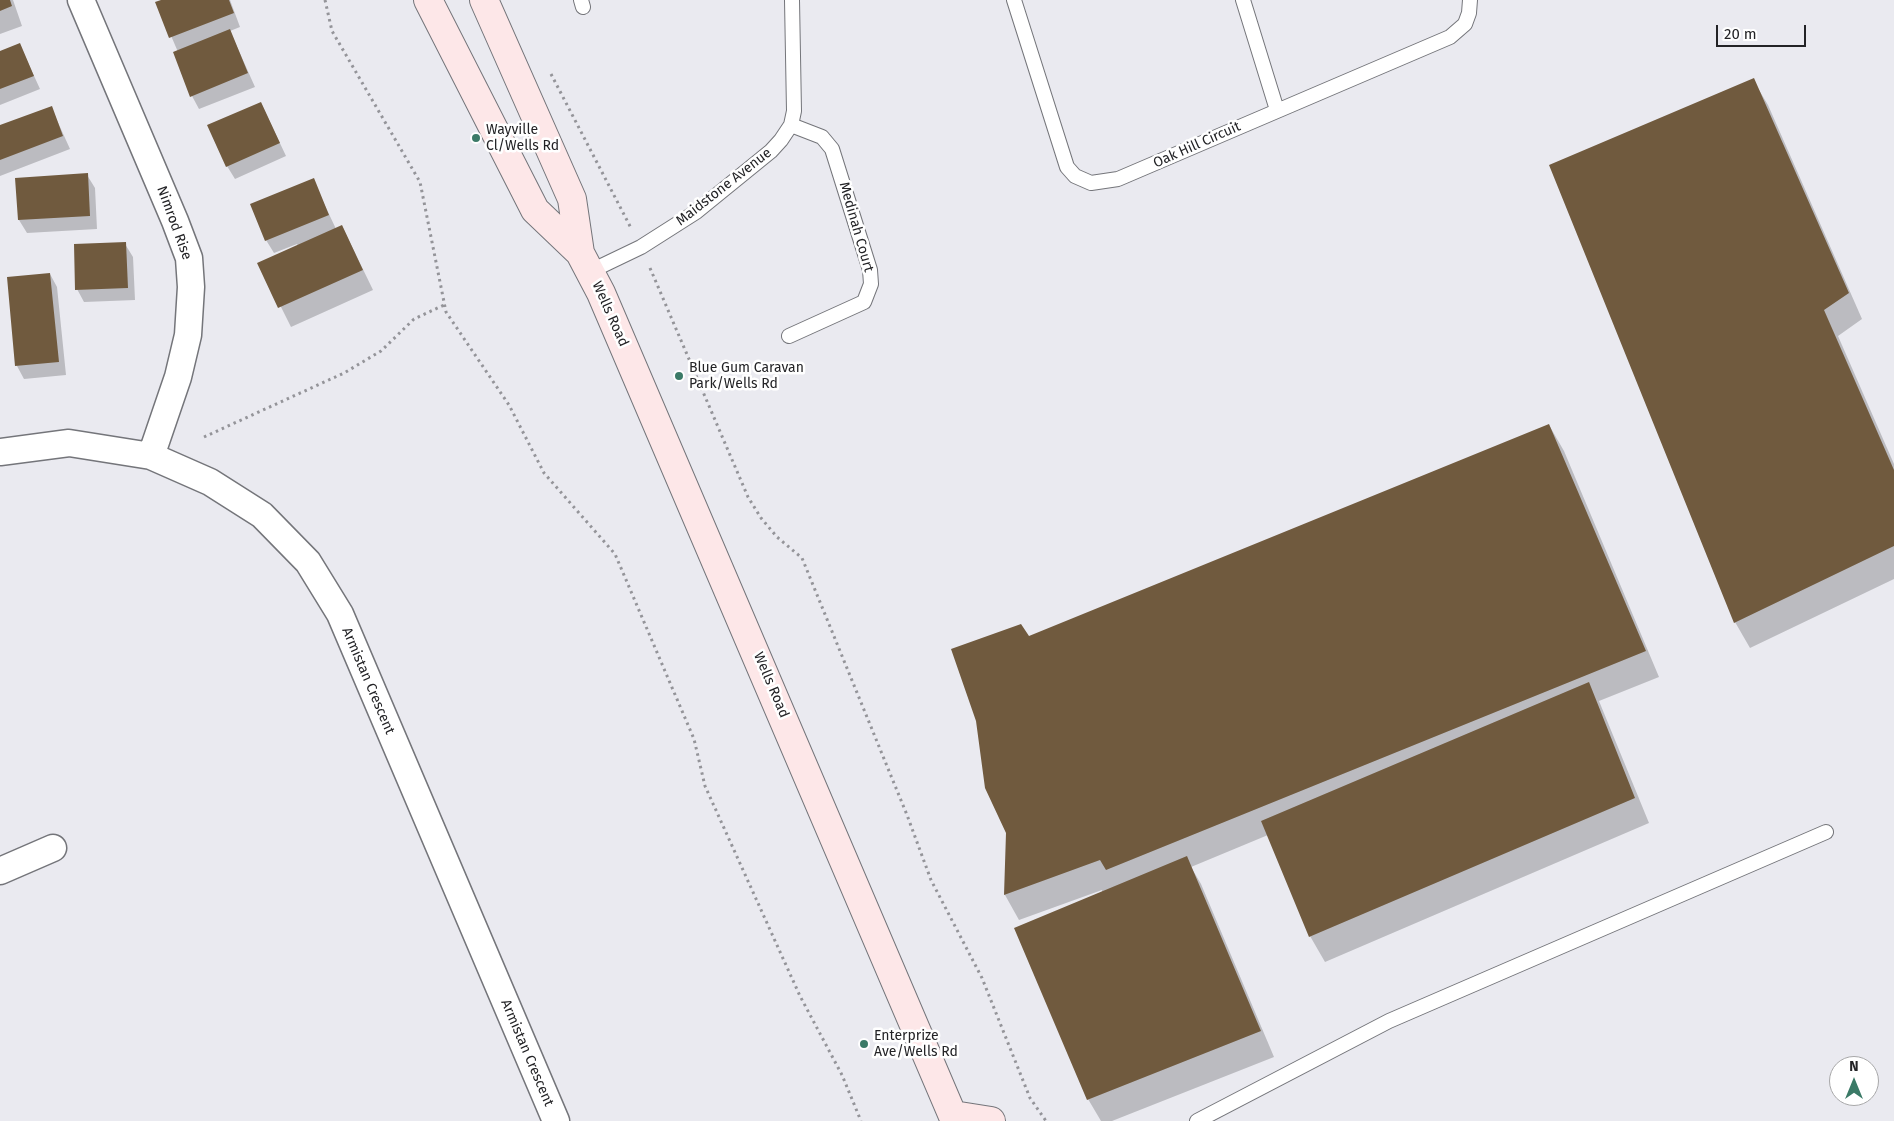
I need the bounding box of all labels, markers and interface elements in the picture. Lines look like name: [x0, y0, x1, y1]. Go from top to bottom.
scale bar: [1719, 15, 1809, 47]
text: 20 m: [1724, 25, 1757, 43]
street label: Oak Hill Circuit: [1151, 118, 1243, 172]
place label: Wayville Cl/Wells Rd: [486, 122, 559, 154]
marker: Wayville Cl/Wells Rd: [470, 132, 482, 144]
street label: Maidstone Avenue: [673, 145, 775, 229]
street label: Medinah Court: [835, 180, 877, 274]
street label: Nimrod Rise: [153, 184, 195, 262]
street label: Wells Road: [588, 279, 632, 349]
place label: Blue Gum Caravan Park/Wells Rd: [689, 360, 804, 392]
marker: Blue Gum Caravan Park/Wells Rd: [673, 370, 685, 382]
street label: Armistan Crescent: [338, 625, 398, 737]
street label: Wells Road: [750, 650, 792, 720]
street label: Armistan Crescent: [497, 997, 557, 1109]
place label: Enterprize Ave/Wells Rd: [874, 1028, 958, 1060]
marker: Enterprize Ave/Wells Rd: [858, 1038, 870, 1050]
north arrow: [1829, 1056, 1879, 1106]
text: N: [1849, 1058, 1859, 1075]

